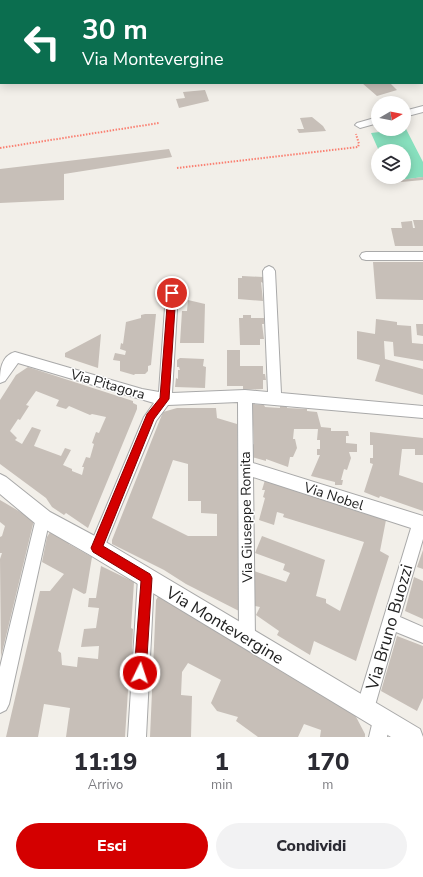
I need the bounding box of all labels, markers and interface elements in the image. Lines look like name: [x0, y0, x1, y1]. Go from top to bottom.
text: 30 m: [82, 11, 148, 49]
icon: left: [16, 16, 68, 68]
text: Via Montevergine: [82, 47, 224, 71]
north arrow: [371, 96, 411, 136]
map controls: [371, 96, 411, 184]
button: layers: [371, 144, 411, 184]
pin: [155, 276, 189, 310]
icon: arrive: [161, 282, 183, 304]
street label: Via Pitagora: [67, 365, 147, 404]
street label: Via Giuseppe Romita: [236, 451, 257, 584]
street label: Via Nobel: [301, 478, 367, 515]
street label: Via Bruno Buozzi: [360, 562, 418, 694]
street label: Via Montevergine: [161, 581, 288, 670]
position arrow: [119, 652, 161, 694]
text: 11:19: [74, 746, 137, 778]
text: 1: [215, 746, 229, 778]
text: 170: [306, 746, 349, 778]
text: Arrivo: [88, 776, 123, 794]
text: min: [211, 776, 233, 794]
text: m: [322, 776, 333, 794]
button: Esci: [16, 823, 208, 869]
button: Condividi: [216, 823, 407, 869]

